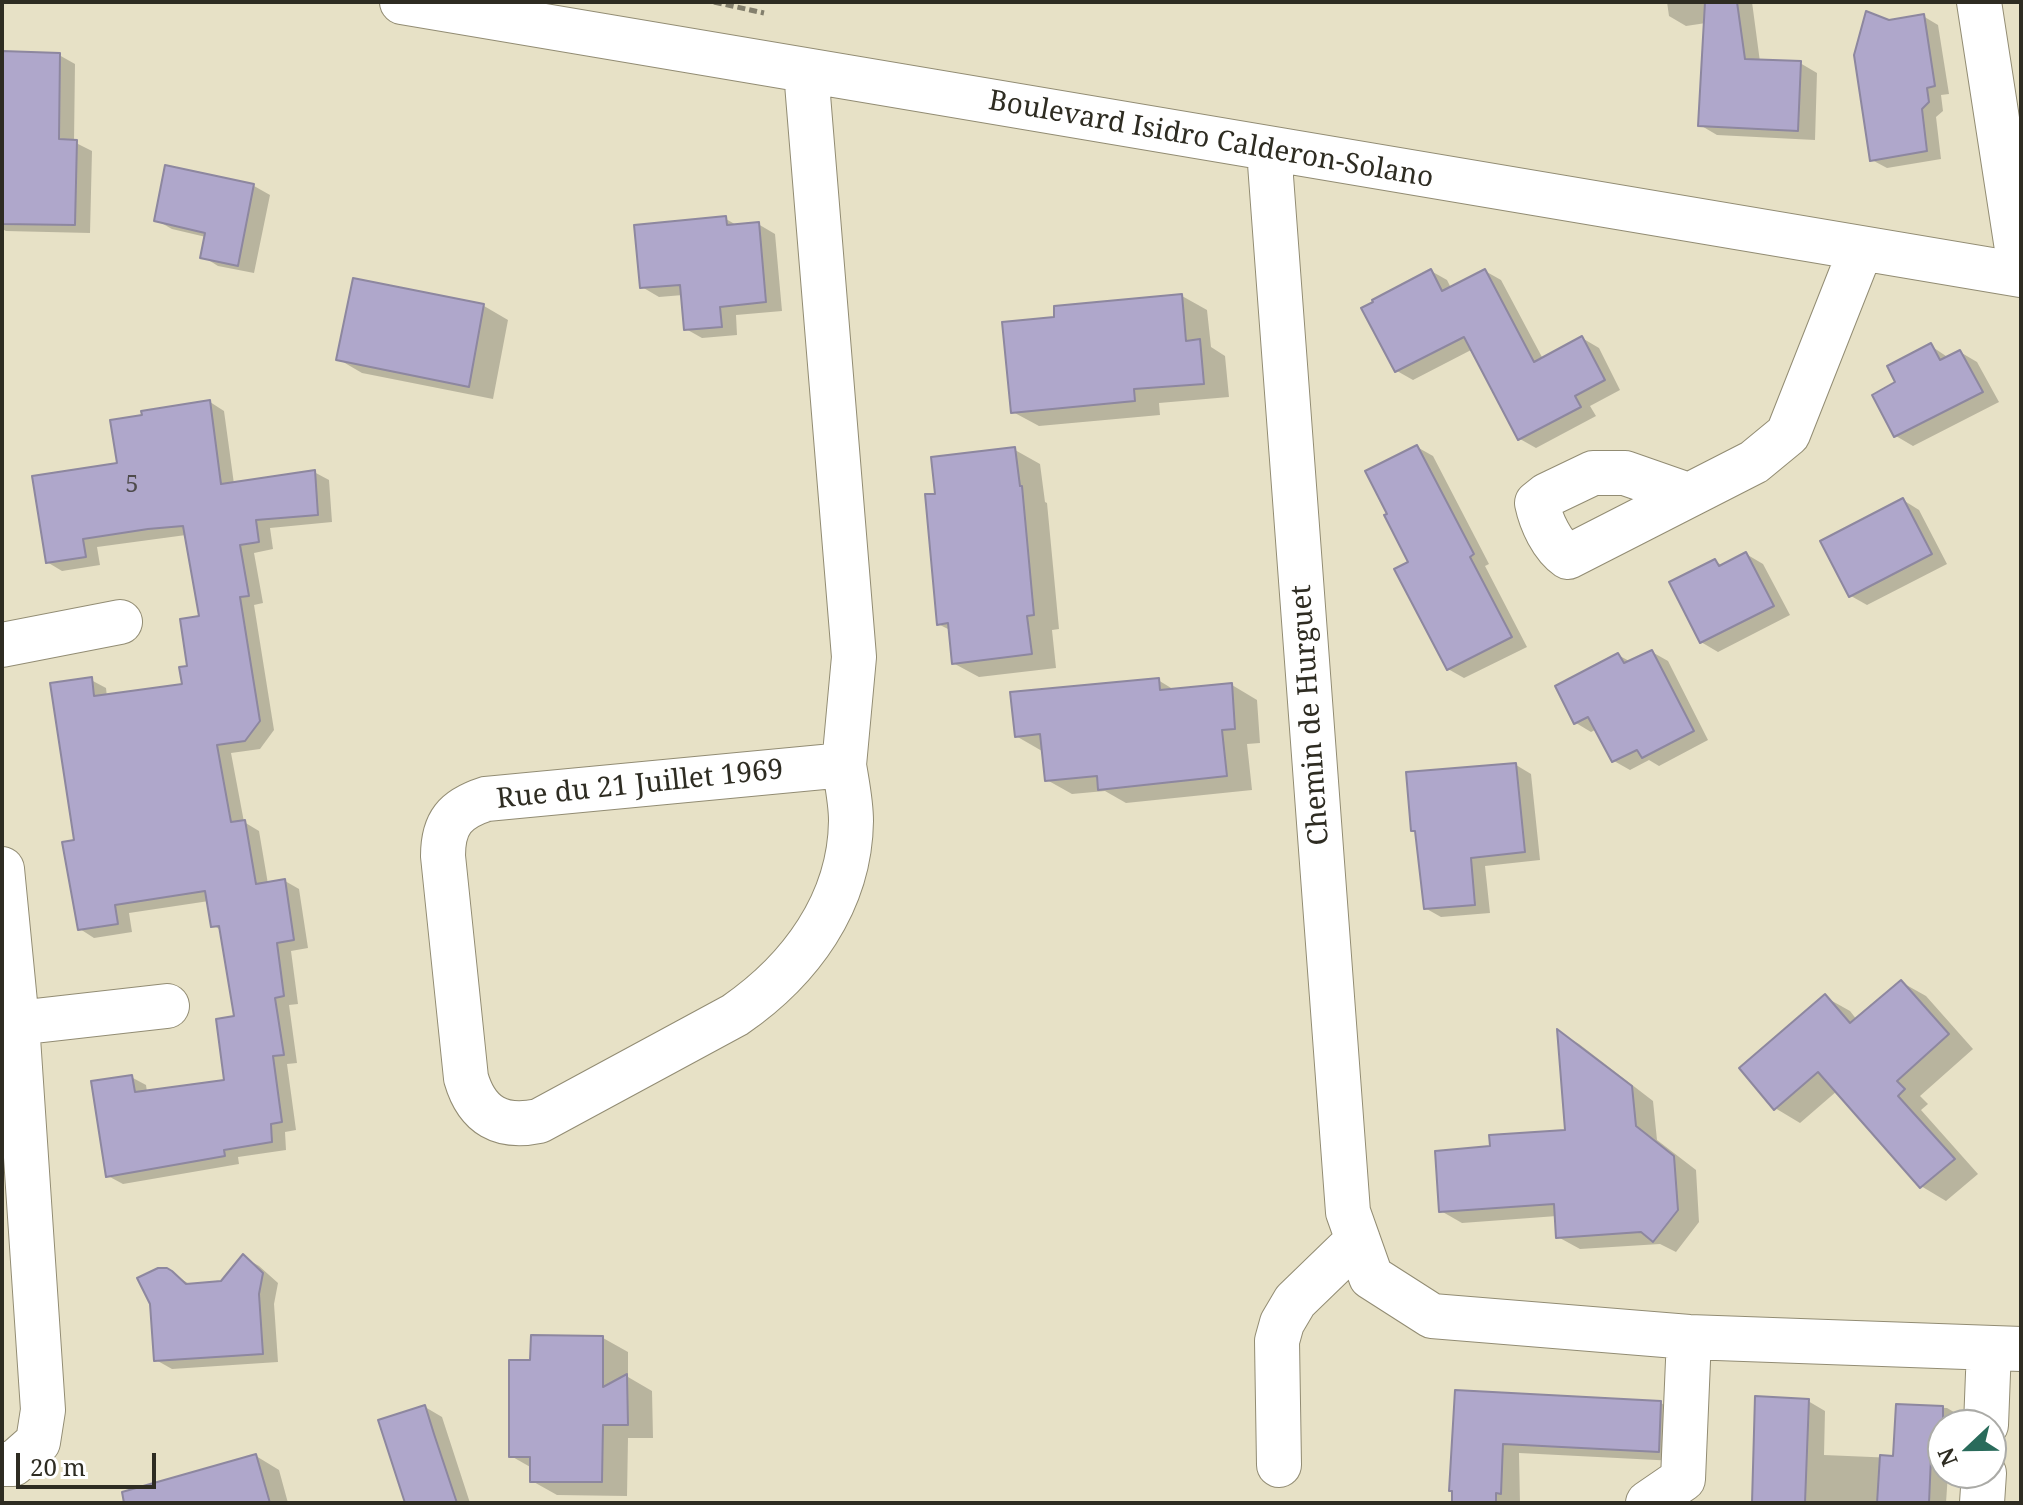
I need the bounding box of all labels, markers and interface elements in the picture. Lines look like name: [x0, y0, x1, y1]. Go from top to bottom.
street label: Boulevard Isidro Calderon-Solano: [986, 84, 1436, 196]
house number: 5: [125, 471, 139, 499]
street label: Chemin de Hurguet: [1285, 584, 1337, 846]
street label: Rue du 21 Juillet 1969: [495, 753, 785, 817]
north arrow: [1927, 1409, 2007, 1489]
scale bar: [20, 1437, 160, 1487]
text: N: [1929, 1444, 1964, 1471]
text: 20 m: [30, 1450, 86, 1483]

